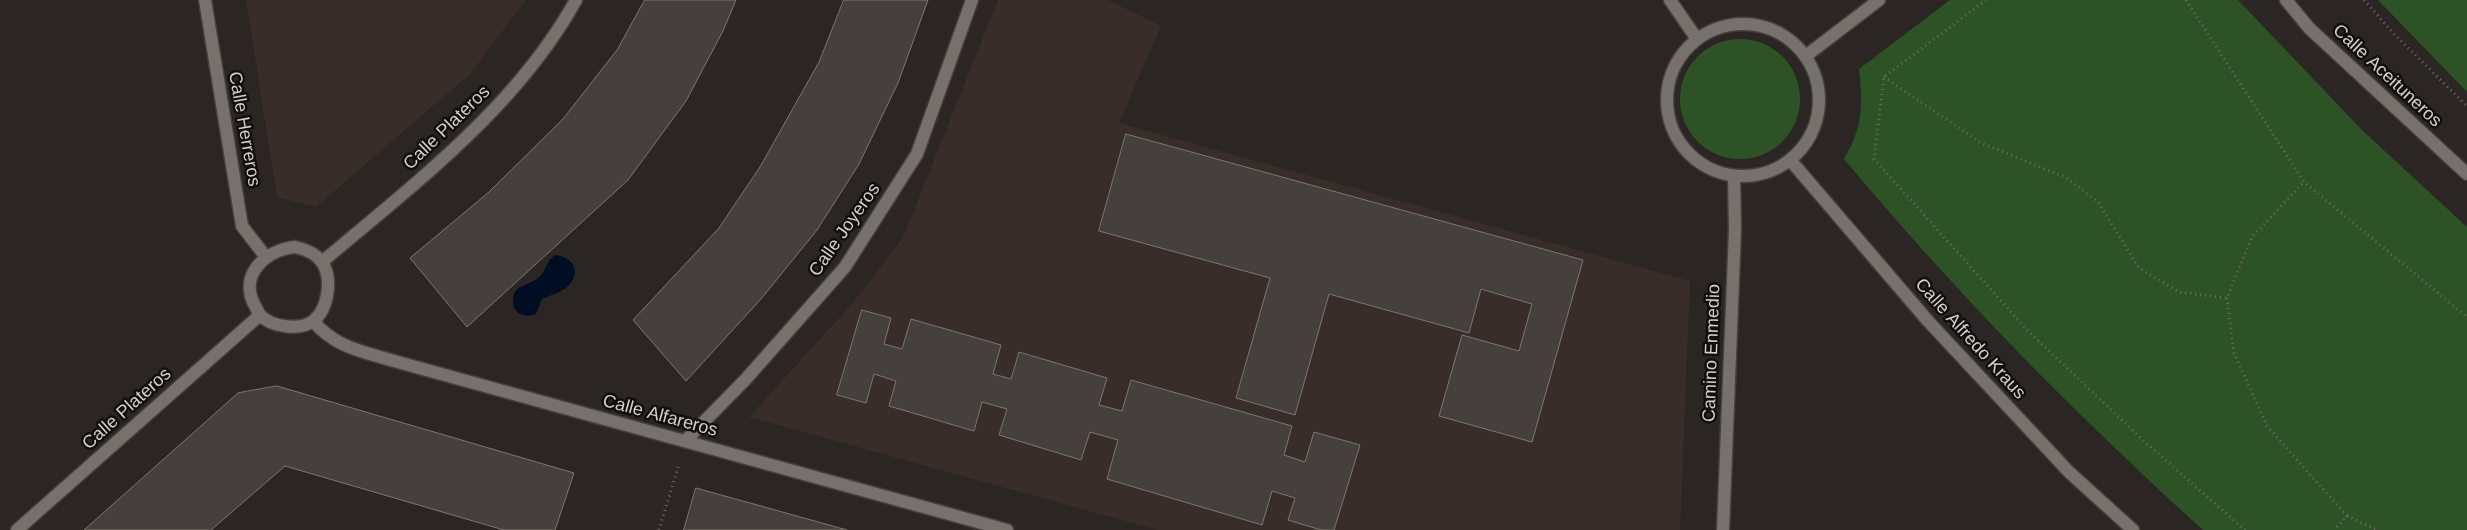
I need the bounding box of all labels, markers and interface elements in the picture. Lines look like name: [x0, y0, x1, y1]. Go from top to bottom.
street label: Calle Aceituneros: [2328, 20, 2446, 132]
street label: Calle Herreros: [223, 70, 265, 188]
street label: Calle Plateros: [399, 81, 495, 175]
street label: Calle Joyeros: [805, 179, 885, 281]
street label: Calle Alfredo Kraus: [1910, 274, 2030, 404]
street label: Camino Enmedio: [1699, 284, 1725, 422]
street label: Calle Plateros: [78, 363, 176, 455]
street label: Calle Alfareros: [600, 390, 720, 442]

